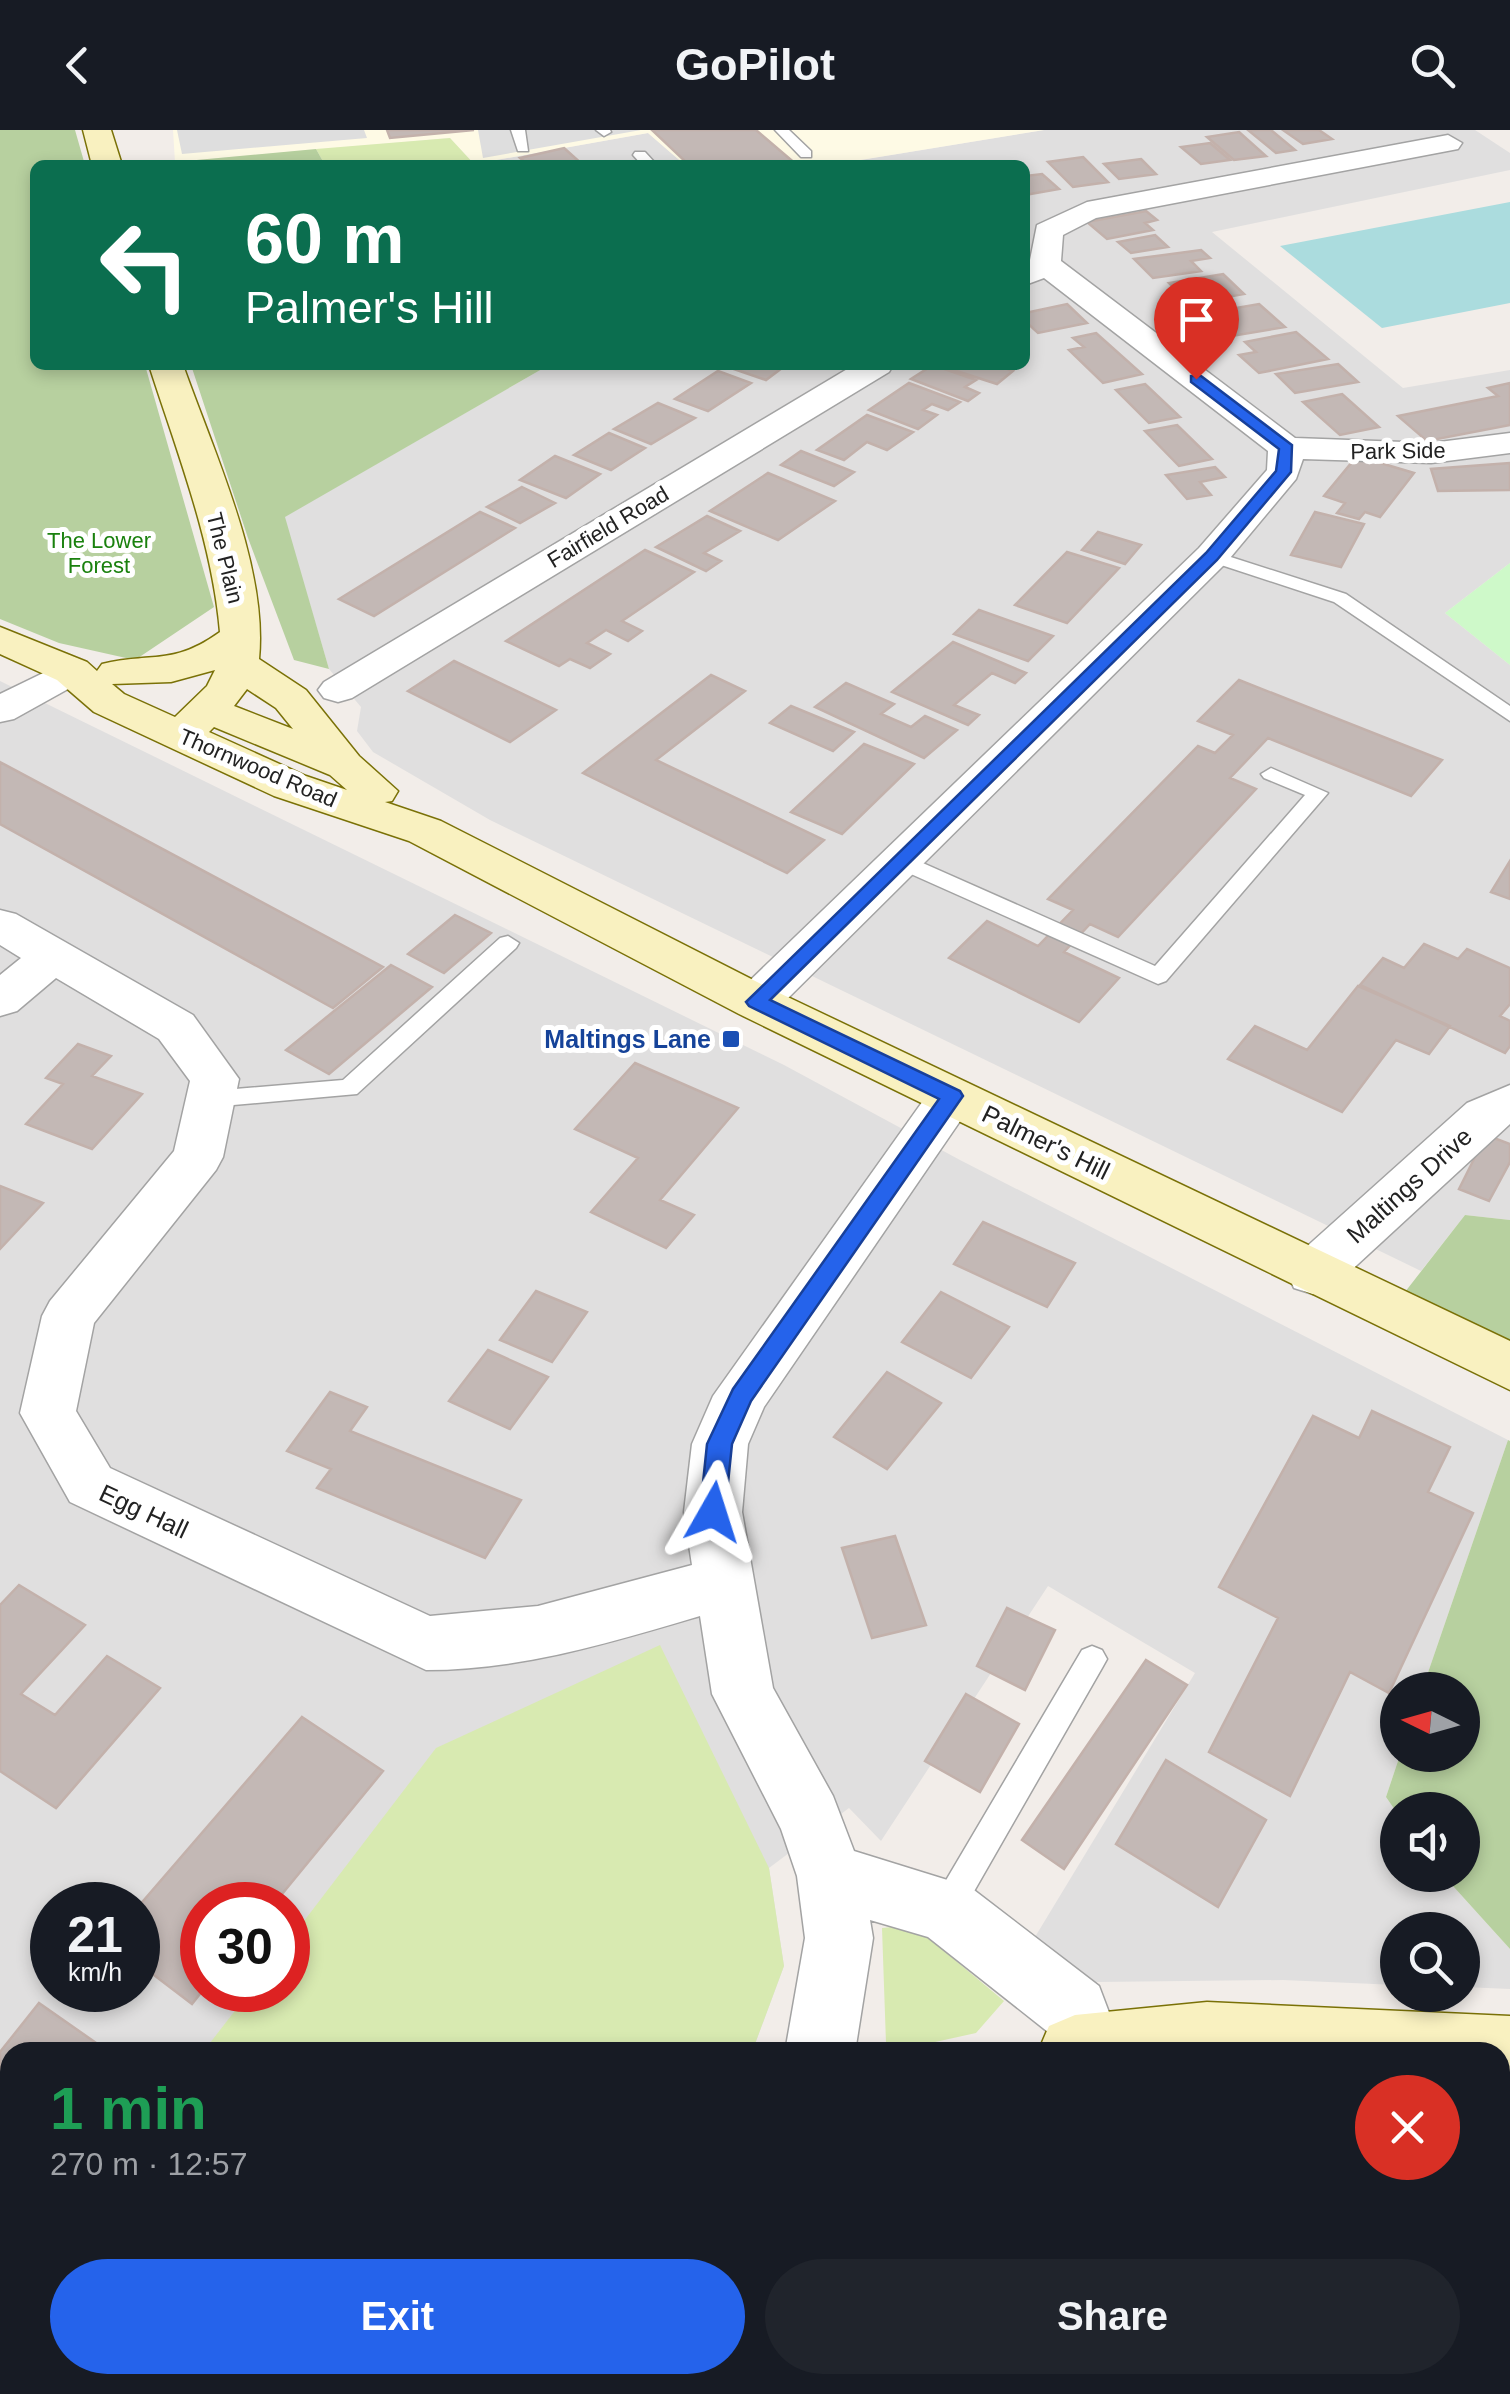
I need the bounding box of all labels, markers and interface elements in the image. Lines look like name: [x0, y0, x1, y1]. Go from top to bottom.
icon: back: [50, 38, 105, 93]
icon: search: [1405, 38, 1460, 93]
text: GoPilot: [675, 39, 835, 90]
icon: left: [80, 200, 210, 330]
text: 60 m: [245, 200, 405, 278]
pin: [1154, 277, 1239, 380]
text: Palmer's Hill: [245, 282, 494, 333]
icon: arrive: [1169, 292, 1224, 347]
street label: Park Side: [1350, 438, 1446, 464]
street label: Fairfield Road: [543, 481, 673, 573]
street label: The Plain: [202, 510, 248, 606]
park label: The Lower Forest: [47, 528, 151, 578]
street label: Thornwood Road: [175, 724, 341, 812]
place label: Maltings Lane: [544, 1025, 711, 1053]
marker: Maltings Lane: [720, 1028, 742, 1050]
street label: Palmer's Hill: [978, 1099, 1114, 1185]
street label: Maltings Drive: [1341, 1122, 1477, 1248]
position arrow: [661, 1460, 765, 1564]
street label: Egg Hall: [95, 1478, 193, 1544]
north arrow: [1380, 1672, 1480, 1772]
map controls: [1380, 1672, 1480, 2012]
button: sound: [1380, 1792, 1480, 1892]
speed limit sign: 30: [180, 1882, 310, 2012]
text: 21: [67, 1907, 123, 1963]
button: search: [1380, 1912, 1480, 2012]
text: km/h: [68, 1958, 122, 1986]
text: 1 min: [50, 2075, 207, 2142]
button: close: [1355, 2075, 1460, 2180]
text: 270 m · 12:57: [50, 2146, 247, 2182]
button: Exit: [50, 2259, 745, 2374]
button: Share: [765, 2259, 1460, 2374]

